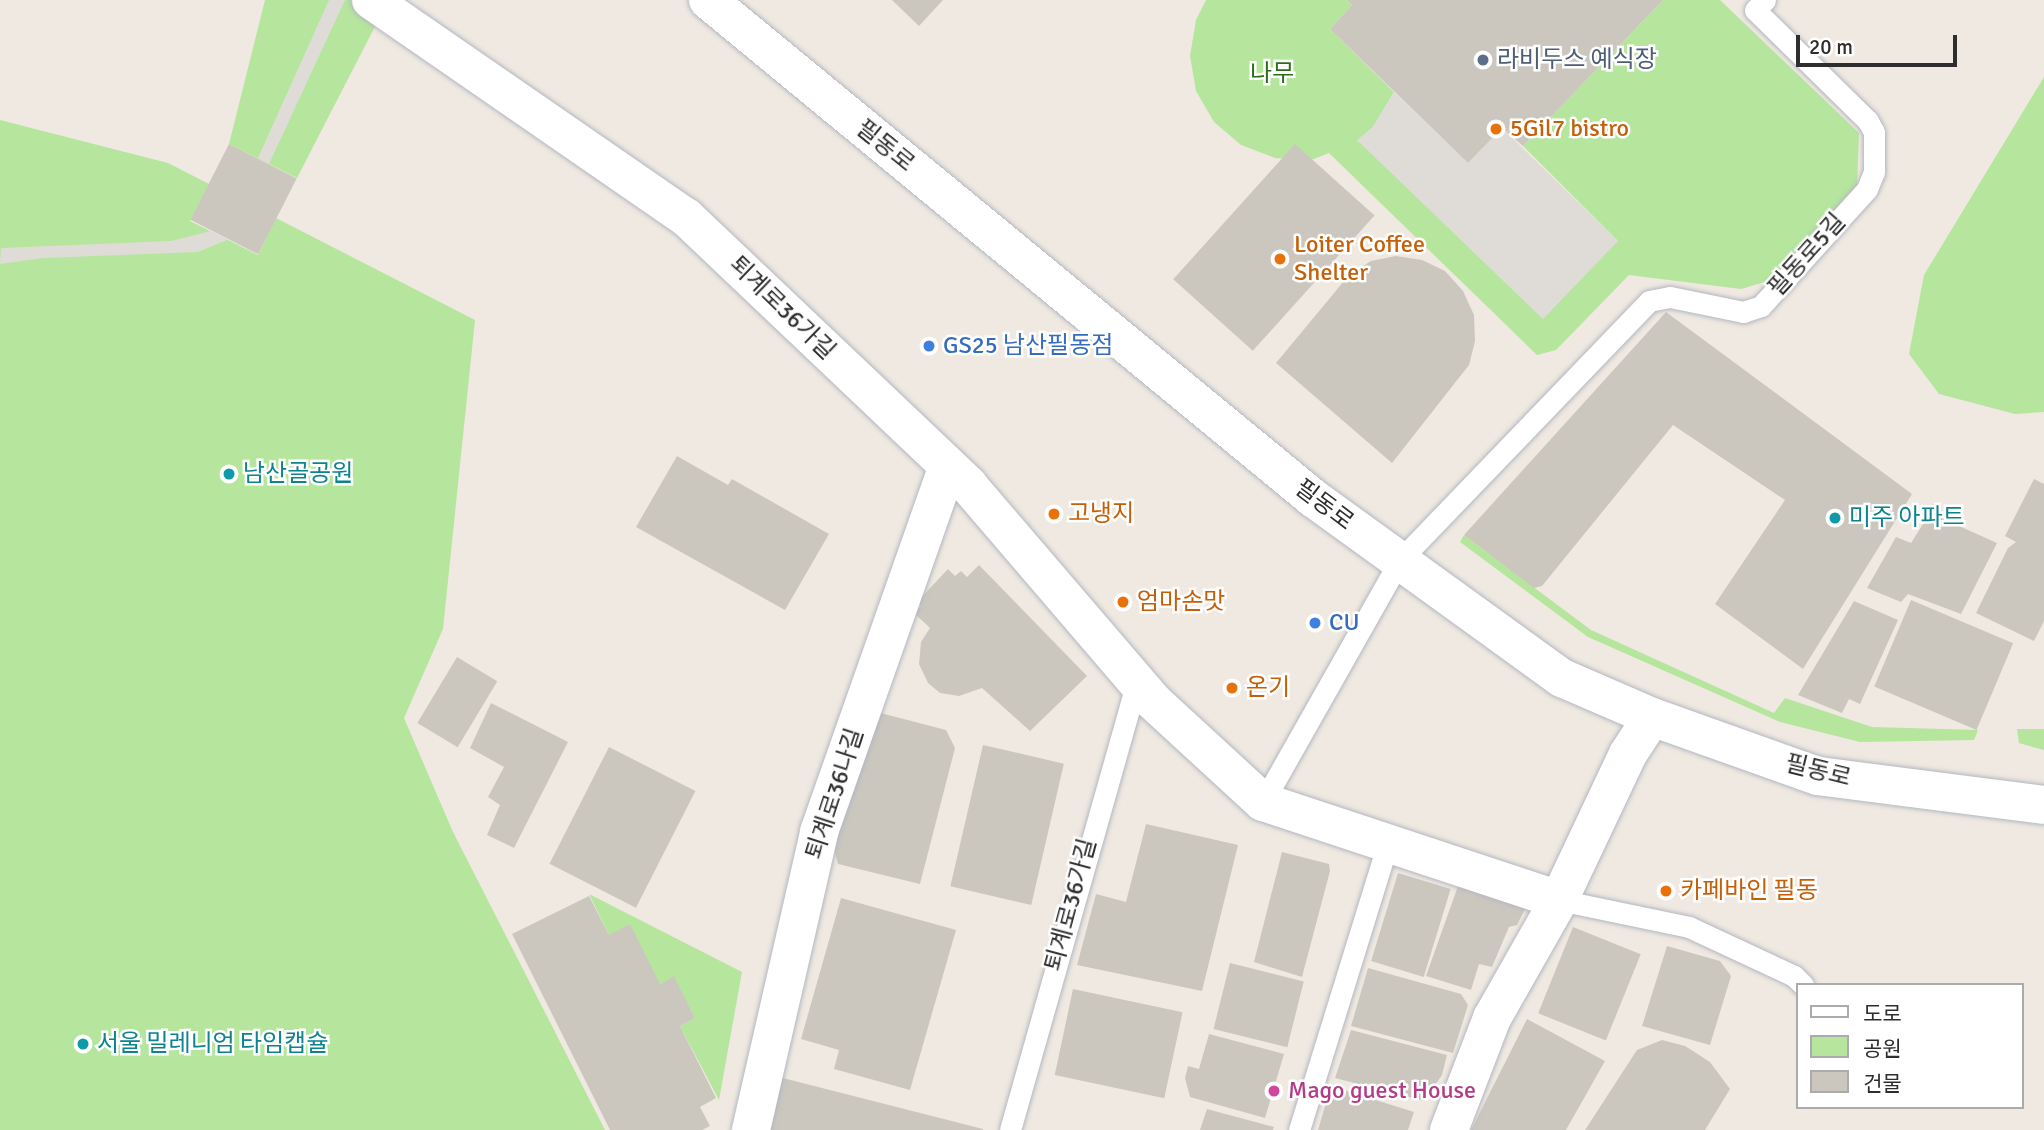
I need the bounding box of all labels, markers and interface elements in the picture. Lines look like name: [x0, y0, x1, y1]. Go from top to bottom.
scale bar: [1799, 21, 1960, 65]
text: 20 m: [1809, 34, 1853, 60]
place label: 라비두스 예식장: [1497, 46, 1657, 74]
marker: 라비두스 예식장: [1475, 52, 1491, 68]
park label: 나무: [1250, 60, 1294, 88]
street label: 필동로: [850, 114, 920, 178]
place label: 5Gil7 bistro: [1510, 115, 1629, 143]
marker: 5Gil7 bistro: [1488, 121, 1504, 137]
street label: 필동로5길: [1762, 208, 1852, 302]
place label: Loiter Coffee Shelter: [1294, 231, 1425, 287]
street label: 퇴계로36가길: [723, 250, 841, 366]
marker: Loiter Coffee Shelter: [1272, 251, 1288, 267]
place label: GS25 남산필동점: [943, 332, 1113, 360]
marker: GS25 남산필동점: [921, 338, 937, 354]
place label: 남산골공원: [243, 460, 353, 488]
marker: 남산골공원: [221, 466, 237, 482]
street label: 필동로: [1289, 474, 1359, 536]
place label: 고냉지: [1068, 500, 1134, 528]
place label: 미주 아파트: [1849, 504, 1965, 532]
marker: 고냉지: [1046, 506, 1062, 522]
marker: 미주 아파트: [1827, 510, 1843, 526]
place label: 엄마손맛: [1137, 588, 1225, 616]
marker: 엄마손맛: [1115, 594, 1131, 610]
place label: CU: [1329, 609, 1360, 637]
marker: CU: [1307, 615, 1323, 631]
place label: 온기: [1246, 674, 1290, 702]
marker: 온기: [1224, 680, 1240, 696]
street label: 퇴계로36나길: [800, 725, 870, 863]
street label: 필동로: [1782, 749, 1854, 793]
street label: 퇴계로36가길: [1039, 835, 1103, 975]
place label: 카페바인 필동: [1680, 877, 1818, 905]
marker: 카페바인 필동: [1658, 883, 1674, 899]
legend: [1796, 983, 2023, 1109]
text: 도로: [1863, 1001, 1902, 1027]
place label: 서울 밀레니엄 타임캡슐: [97, 1030, 328, 1058]
marker: 서울 밀레니엄 타임캡슐: [75, 1036, 91, 1052]
text: 공원: [1863, 1036, 1902, 1062]
text: 건물: [1863, 1071, 1902, 1097]
place label: Mago guest House: [1288, 1077, 1476, 1105]
marker: Mago guest House: [1266, 1083, 1282, 1099]

